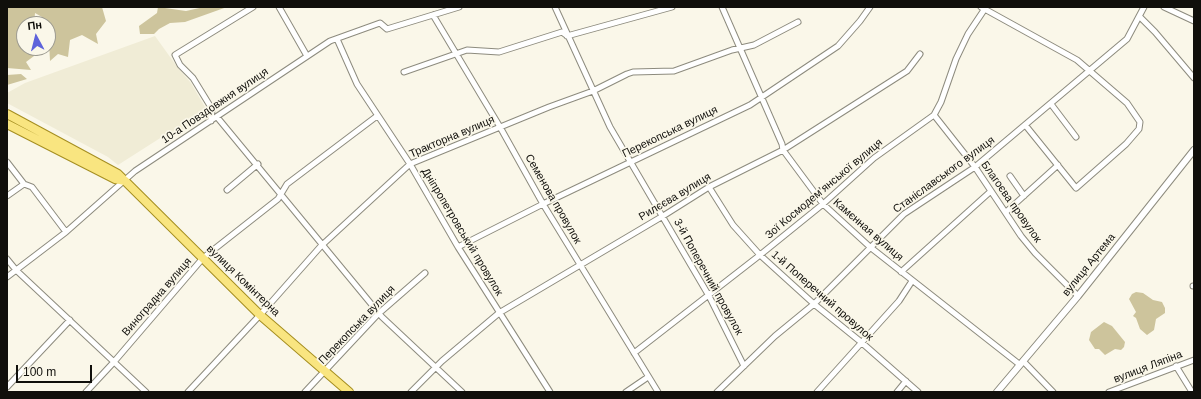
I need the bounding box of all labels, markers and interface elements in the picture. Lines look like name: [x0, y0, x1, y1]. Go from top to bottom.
north arrow: [16, 16, 56, 56]
text: Пн: [27, 18, 43, 32]
street label: 10-а Повздовжня вулиця: [159, 65, 271, 147]
street label: Перекопська вулиця: [620, 103, 720, 161]
street label: Тракторна вулиця: [407, 113, 497, 161]
street label: Станіславського вулиця: [891, 134, 997, 216]
street label: Зої Космодем’янської вулиця: [763, 136, 885, 242]
street label: Семенова провулок: [522, 152, 584, 246]
street label: Благоєва провулок: [978, 159, 1044, 245]
street label: Дніпропетровський провулок: [419, 166, 505, 298]
street label: Рилєєва вулиця: [637, 170, 713, 224]
street label: Камєнная вулиця: [830, 196, 906, 264]
street label: 3-й Поперечний провулок: [671, 217, 745, 337]
street label: вулиця Артема: [1060, 231, 1118, 299]
street label: вулиця Комінтерна: [204, 243, 282, 319]
street label: 1-й Поперечний провулок: [768, 248, 876, 344]
street label: Виноградна вулиця: [119, 255, 195, 339]
street label: Перекопська вулиця: [316, 283, 398, 367]
street label: вулиця Ляпіна: [1112, 348, 1184, 386]
scale bar: [18, 357, 94, 383]
text: 100 m: [23, 365, 56, 379]

